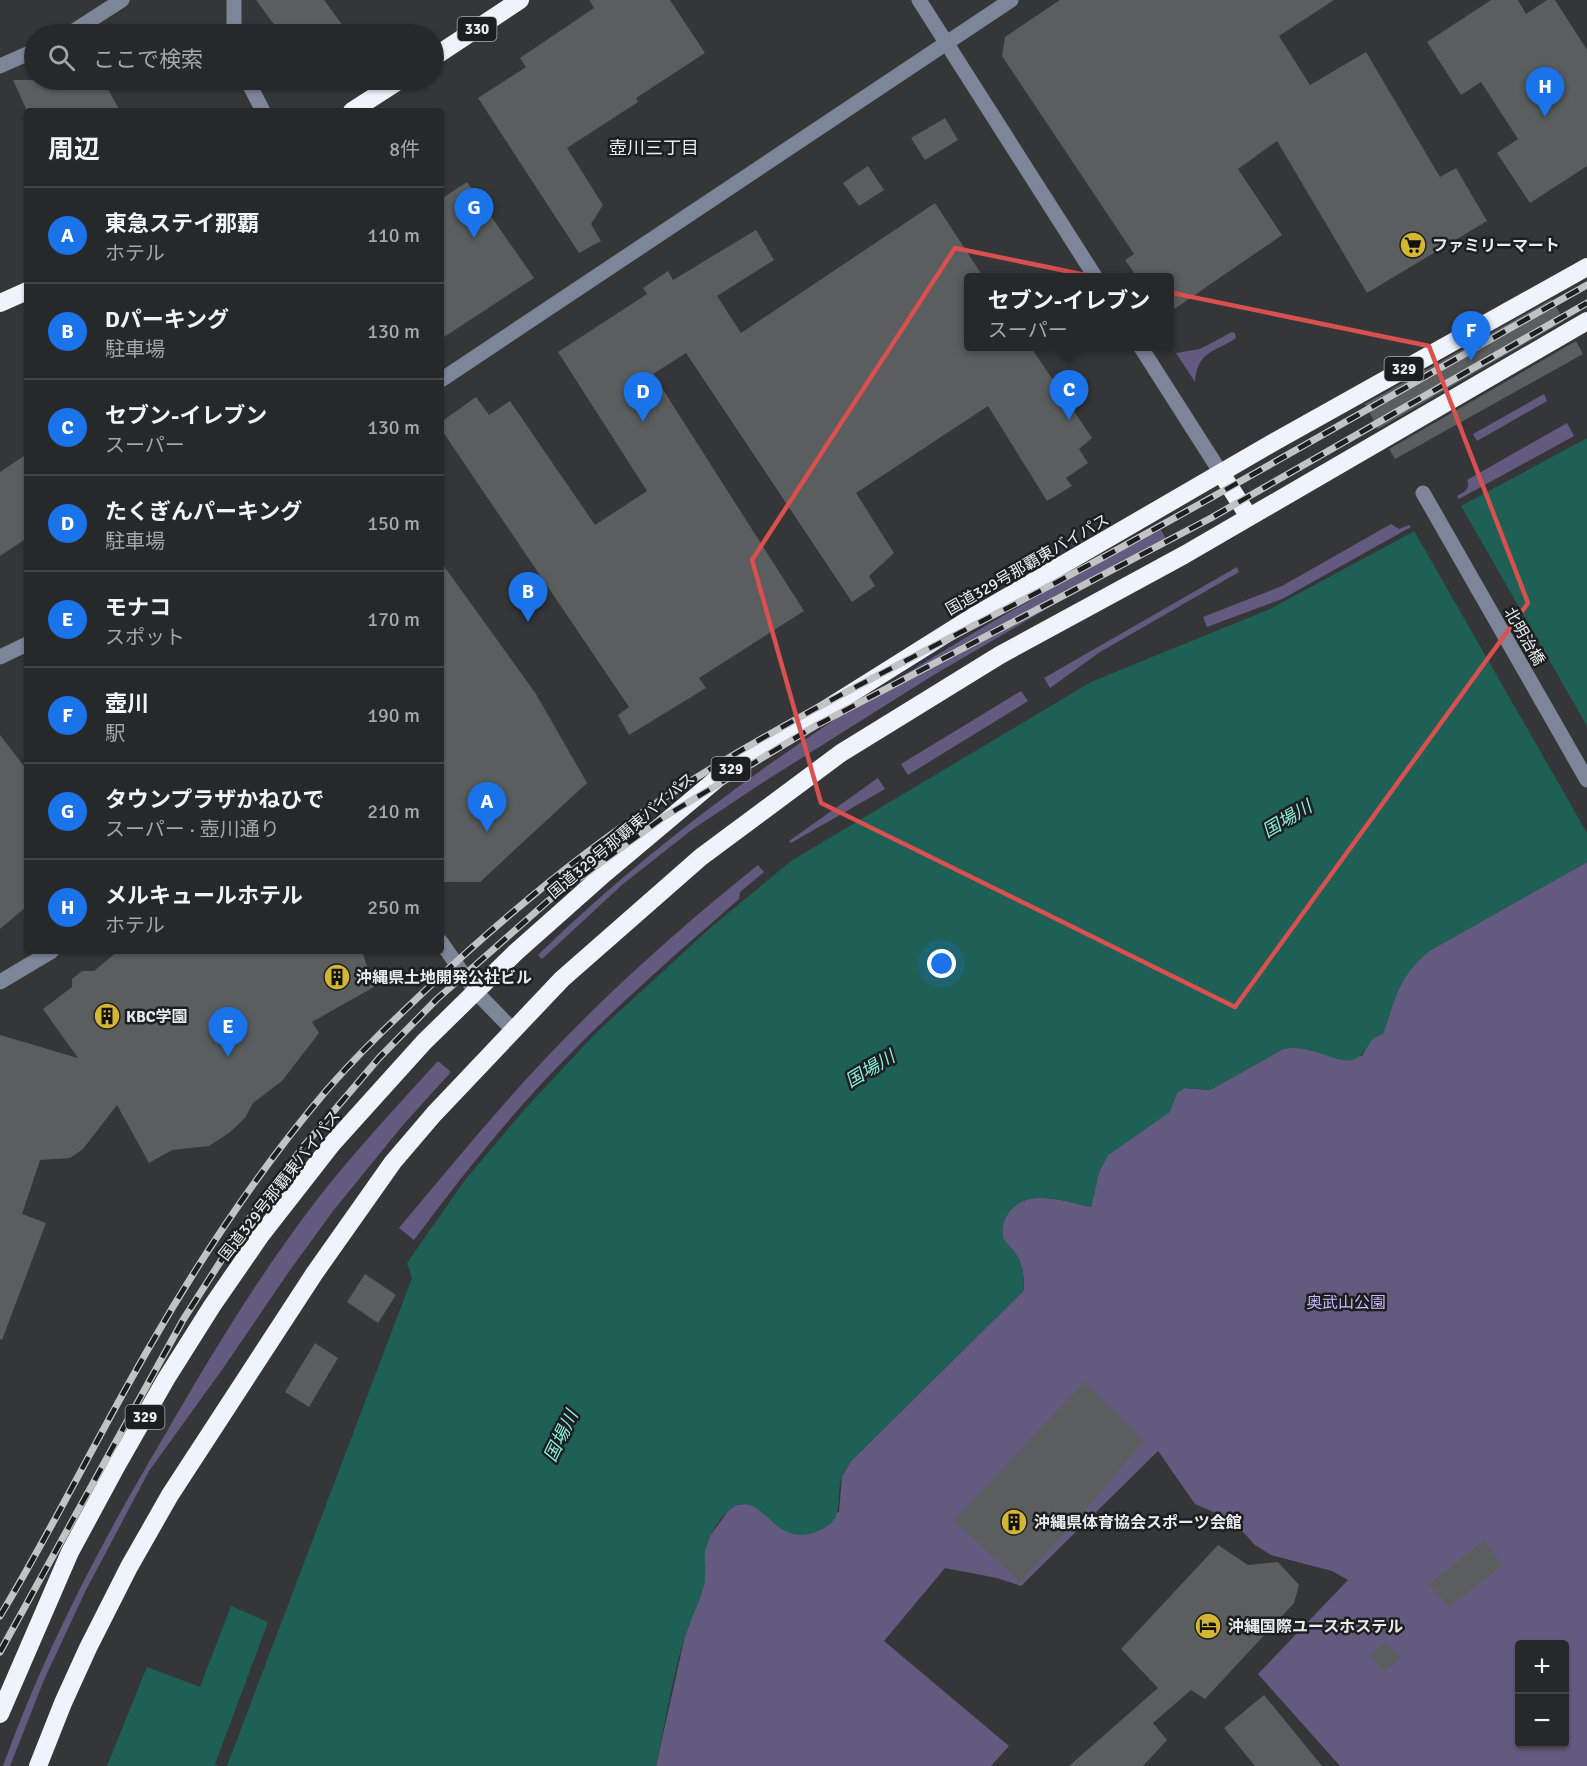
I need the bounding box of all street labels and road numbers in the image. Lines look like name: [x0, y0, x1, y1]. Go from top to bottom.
road number: 330: [458, 17, 496, 41]
road number: 329: [1384, 357, 1424, 381]
street label: 国道329号那覇東バイパス: [942, 510, 1113, 620]
street label: 北明治橋: [1499, 604, 1549, 669]
road number: 329: [712, 757, 750, 781]
street label: 国道329号那覇東バイパス: [544, 768, 699, 903]
street label: 国道329号那覇東バイパス: [215, 1106, 345, 1265]
road number: 329: [126, 1405, 164, 1429]

